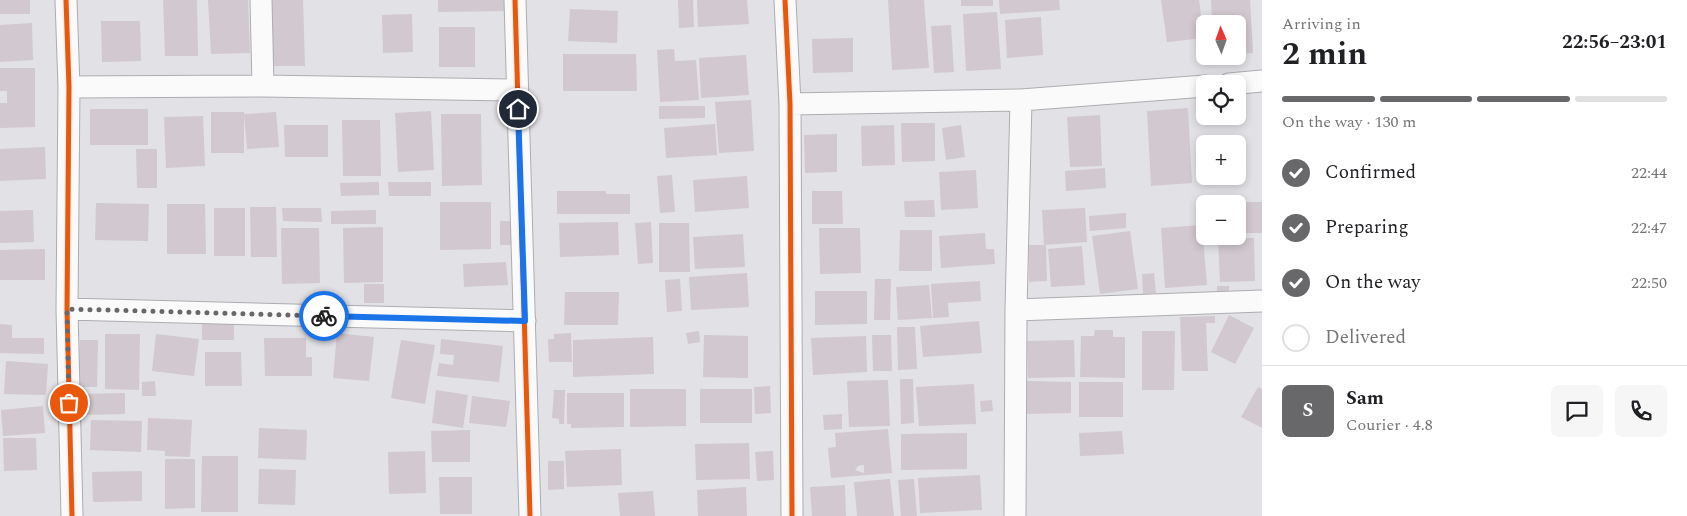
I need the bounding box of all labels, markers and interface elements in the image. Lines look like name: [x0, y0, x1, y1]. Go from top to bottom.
text: Arriving in: [1282, 12, 1361, 36]
north arrow: [1196, 15, 1246, 65]
map controls: [1196, 15, 1246, 245]
text: 22:56–23:01: [1562, 28, 1667, 57]
text: 2 min: [1282, 30, 1367, 79]
button: locate: [1196, 75, 1246, 125]
pin: [497, 88, 539, 130]
icon: home: [504, 95, 532, 123]
text: On the way · 130 m: [1282, 110, 1416, 134]
button: +: [1196, 135, 1246, 185]
text: Confirmed: [1325, 158, 1416, 187]
icon: check: [1282, 159, 1310, 187]
text: 22:44: [1631, 161, 1667, 185]
button: −: [1196, 195, 1246, 245]
text: Preparing: [1325, 213, 1409, 242]
icon: check: [1282, 214, 1310, 242]
text: 22:47: [1631, 216, 1667, 240]
text: On the way: [1325, 268, 1421, 297]
icon: check: [1282, 269, 1310, 297]
text: 22:50: [1631, 271, 1667, 295]
courier: [299, 291, 349, 341]
icon: bike: [310, 302, 338, 330]
text: Delivered: [1325, 323, 1406, 352]
pin: [48, 382, 90, 424]
text: Sam: [1346, 384, 1384, 413]
button: chat: [1551, 385, 1603, 437]
button: phone: [1615, 385, 1667, 437]
icon: bag: [55, 389, 83, 417]
text: S: [1303, 396, 1313, 425]
text: Courier · 4.8: [1346, 413, 1433, 437]

